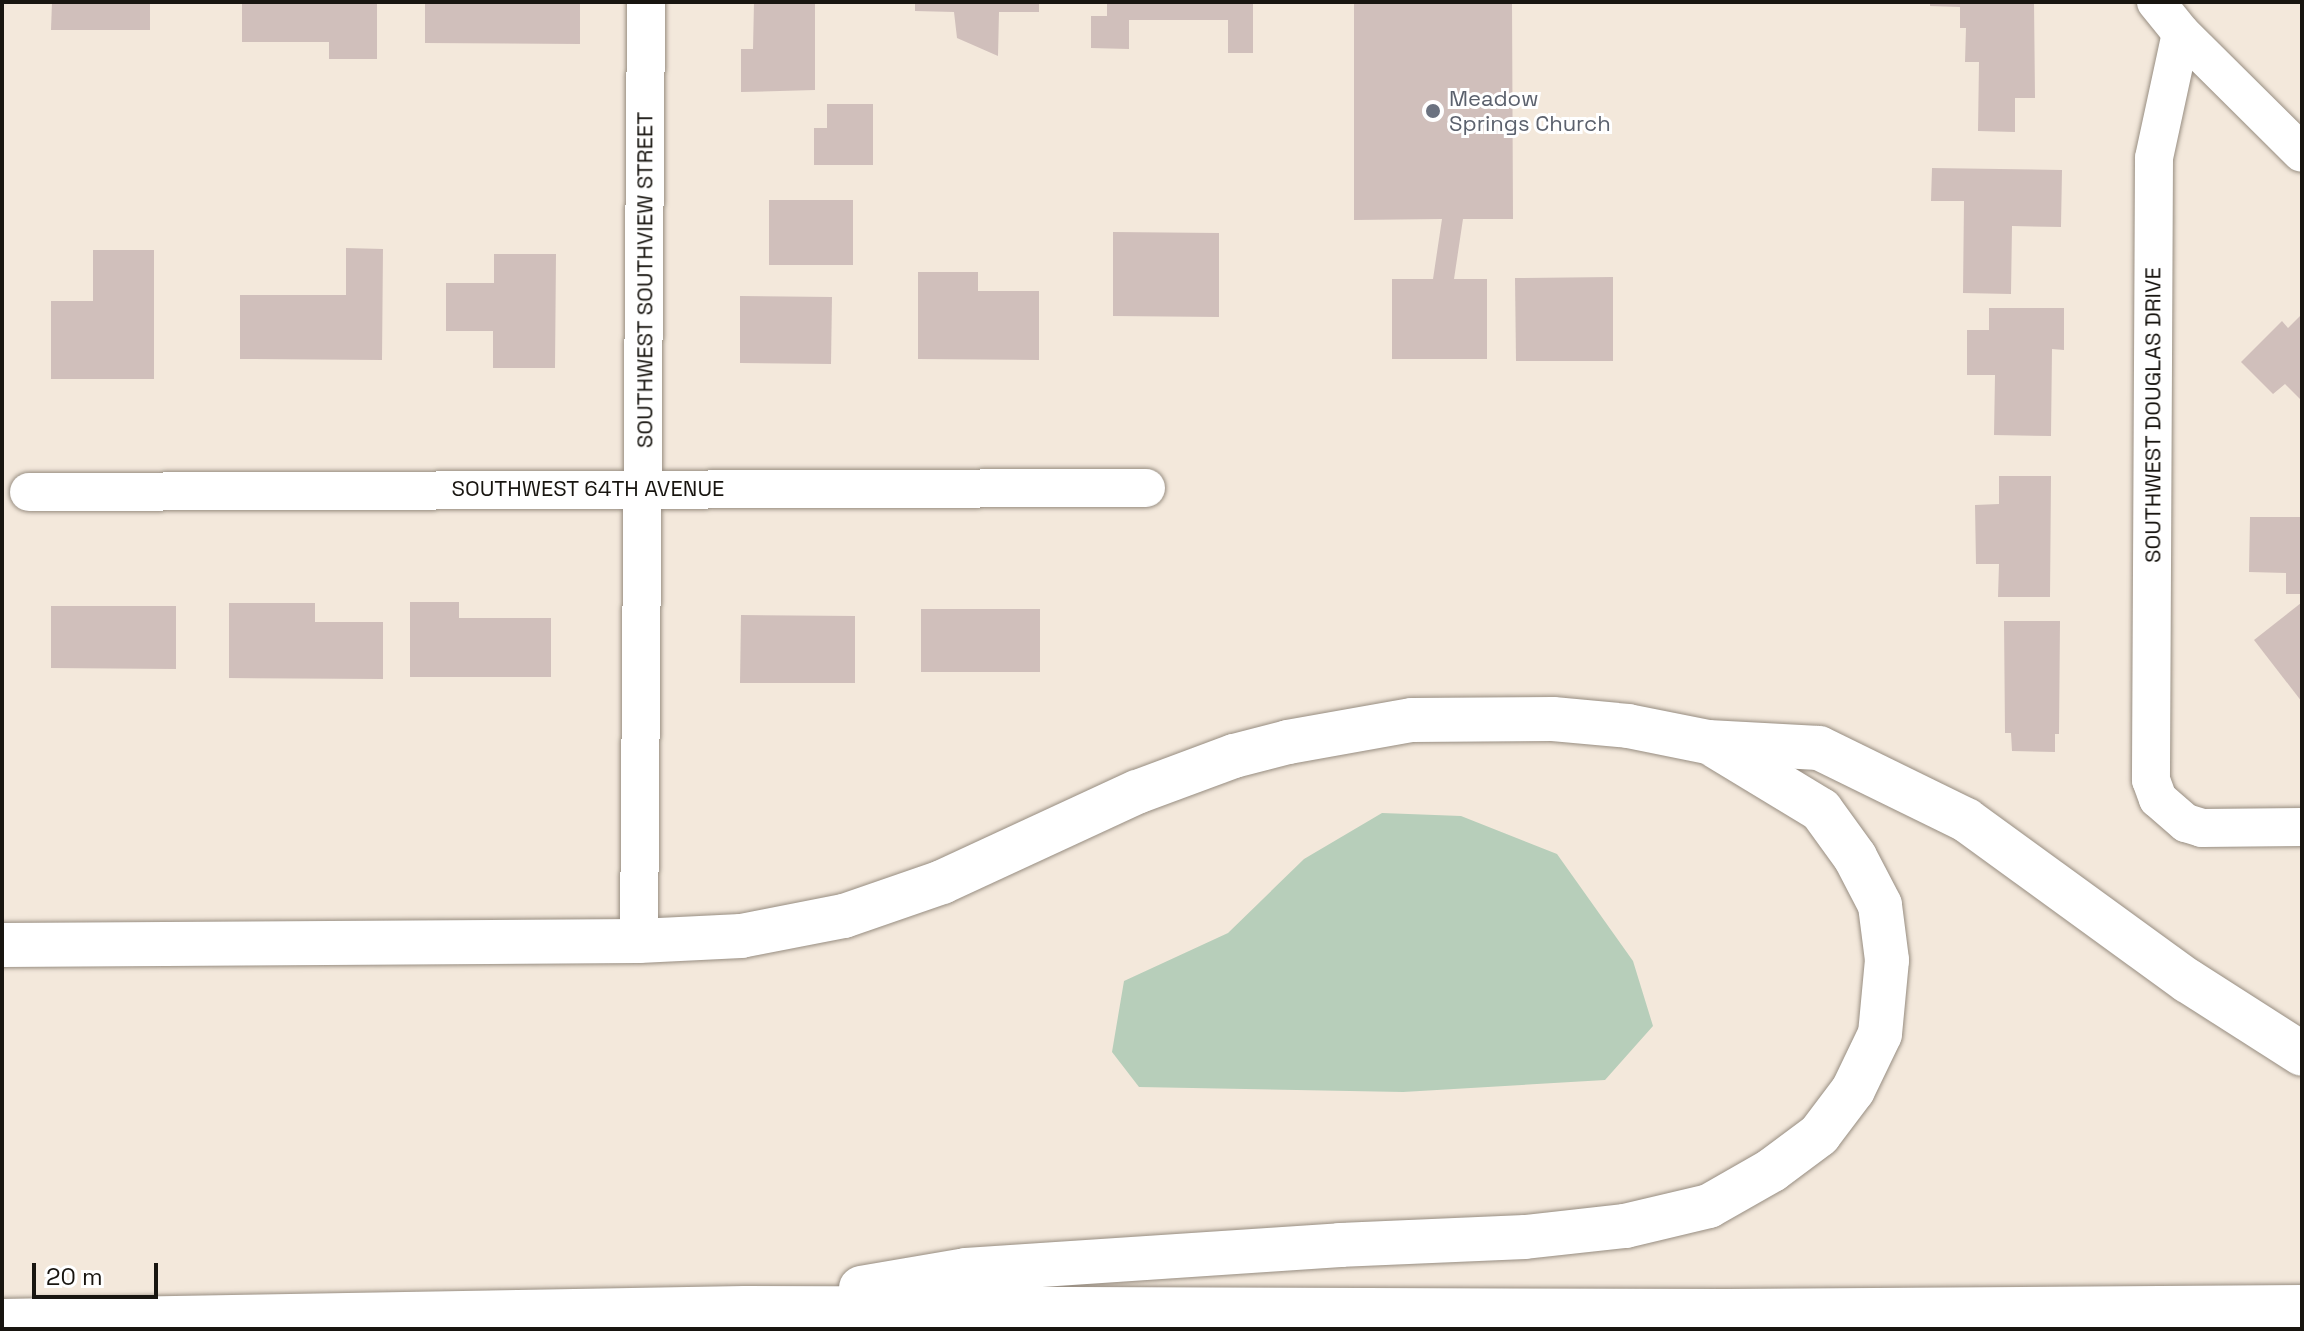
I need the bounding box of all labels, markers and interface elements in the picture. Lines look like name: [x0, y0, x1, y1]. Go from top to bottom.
place label: Meadow Springs Church: [1449, 85, 1611, 136]
marker: Meadow Springs Church: [1424, 102, 1442, 120]
street label: SOUTHWEST SOUTHVIEW STREET: [632, 111, 658, 449]
street label: SOUTHWEST DOUGLAS DRIVE: [2140, 267, 2166, 563]
street label: SOUTHWEST 64TH AVENUE: [451, 476, 725, 502]
scale bar: [36, 1247, 162, 1297]
text: 20 m: [46, 1261, 103, 1292]

